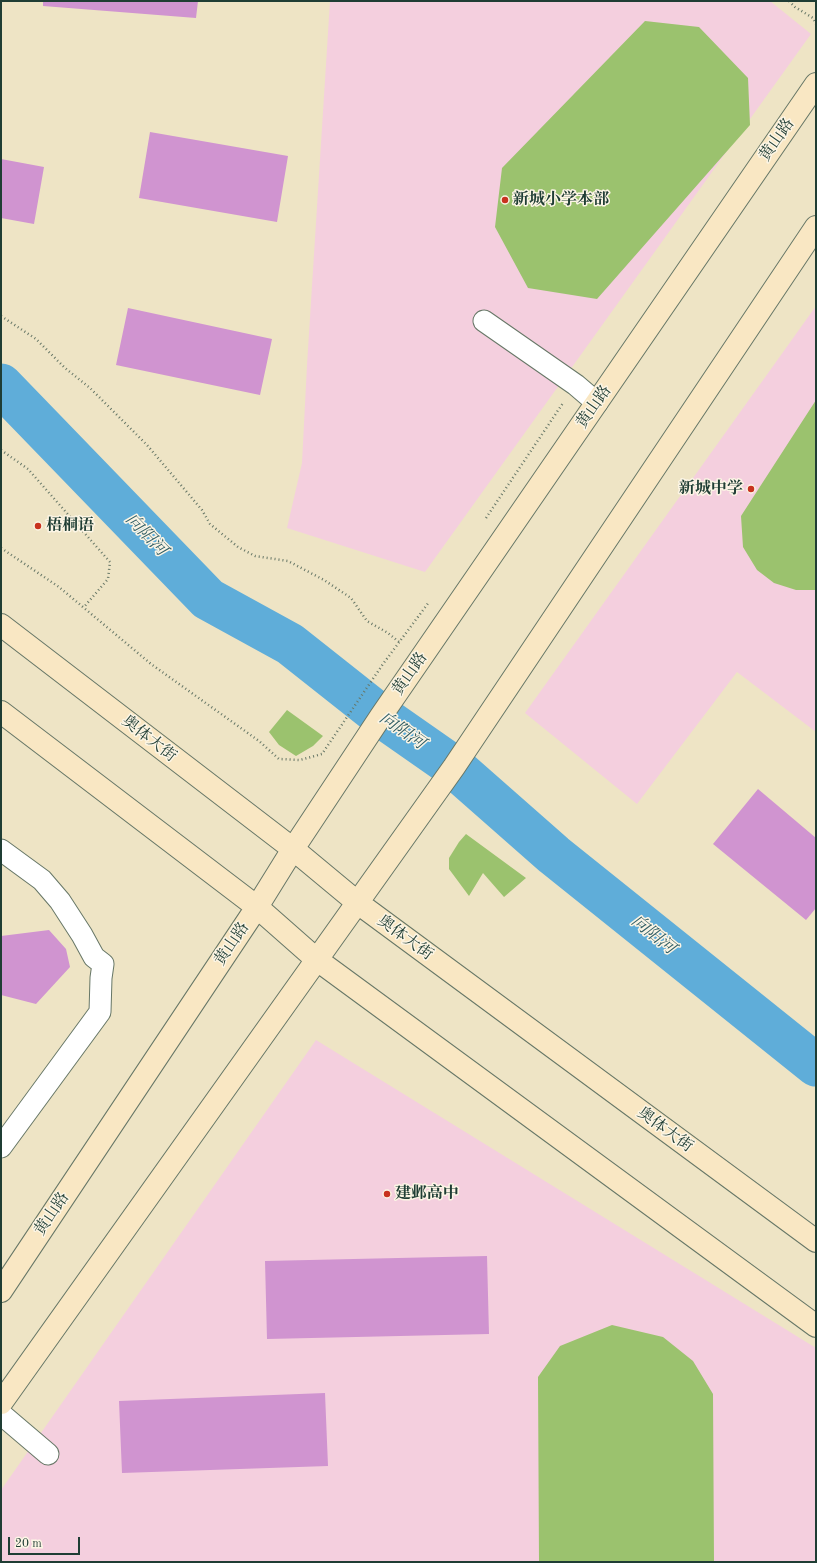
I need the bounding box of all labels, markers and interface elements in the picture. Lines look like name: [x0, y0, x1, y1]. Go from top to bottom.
street label: 黄山路: [755, 115, 799, 165]
place label: 新城小学本部: [513, 190, 609, 210]
marker: 新城小学本部: [500, 195, 510, 205]
street label: 黄山路: [572, 382, 616, 432]
place label: 新城中学: [679, 479, 743, 499]
marker: 新城中学: [746, 484, 756, 494]
water label: 向阳河: [121, 510, 171, 560]
place label: 梧桐语: [46, 516, 94, 536]
marker: 梧桐语: [33, 521, 43, 531]
street label: 黄山路: [388, 649, 432, 699]
water label: 向阳河: [375, 708, 429, 754]
street label: 奥体大街: [118, 712, 180, 766]
street label: 奥体大街: [373, 911, 437, 965]
water label: 向阳河: [627, 911, 679, 959]
street label: 黄山路: [211, 919, 253, 969]
street label: 奥体大街: [633, 1103, 697, 1157]
place label: 建邺高中: [395, 1184, 459, 1204]
street label: 黄山路: [31, 1189, 73, 1239]
marker: 建邺高中: [382, 1189, 392, 1199]
scale bar: [10, 1529, 82, 1555]
text: 20 m: [15, 1538, 42, 1550]

